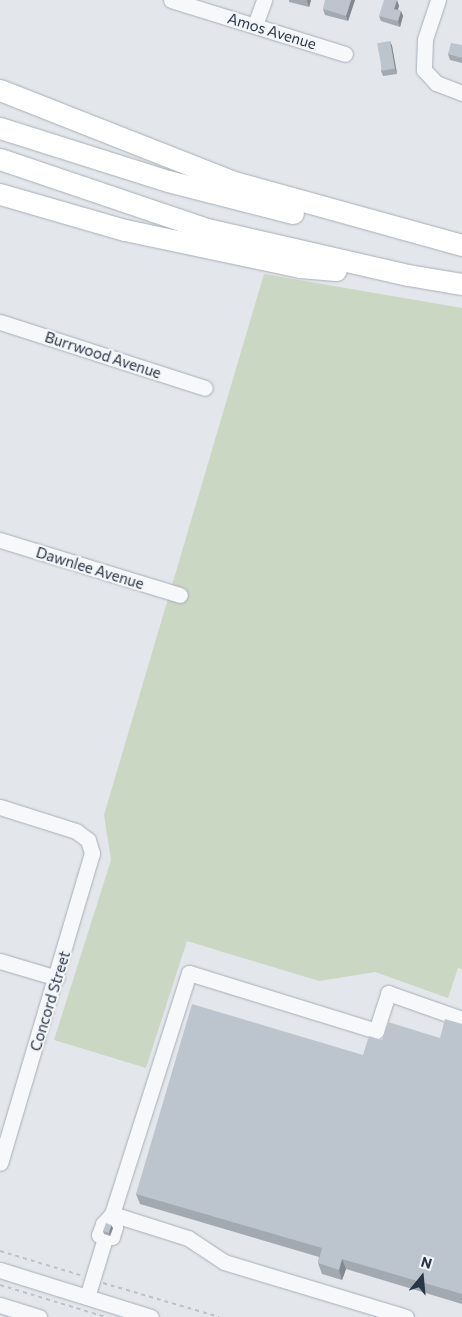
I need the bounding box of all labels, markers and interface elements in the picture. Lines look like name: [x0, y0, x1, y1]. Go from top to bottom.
street label: Amos Avenue: [225, 9, 319, 53]
street label: Burrwood Avenue: [43, 328, 163, 382]
street label: Dawnlee Avenue: [34, 543, 146, 593]
street label: Concord Street: [26, 949, 74, 1053]
north arrow: [397, 1252, 447, 1302]
text: N: [419, 1253, 434, 1272]

